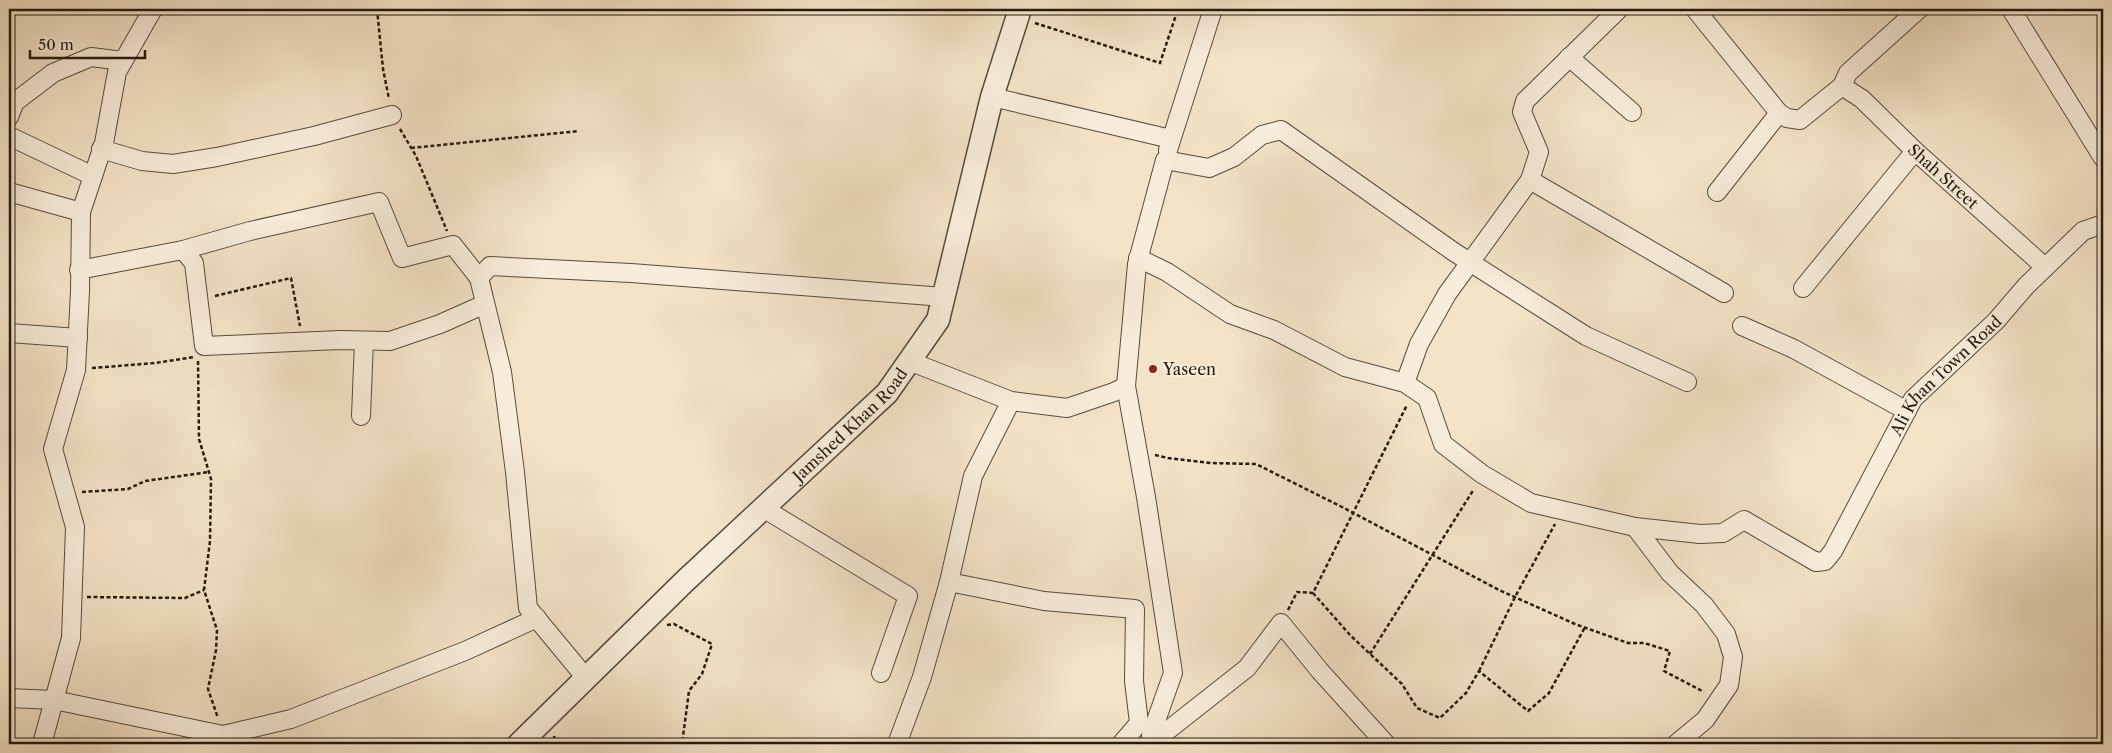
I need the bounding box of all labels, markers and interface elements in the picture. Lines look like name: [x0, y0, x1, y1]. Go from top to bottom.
scale bar: [30, 28, 145, 60]
text: 50 m: [38, 35, 74, 54]
street label: Shah Street: [1904, 140, 1983, 213]
street label: Ali Khan Town Road: [1885, 311, 2006, 440]
place label: Yaseen: [1162, 359, 1216, 379]
marker: Yaseen: [1147, 363, 1159, 375]
street label: Jamshed Khan Road: [786, 364, 912, 488]

